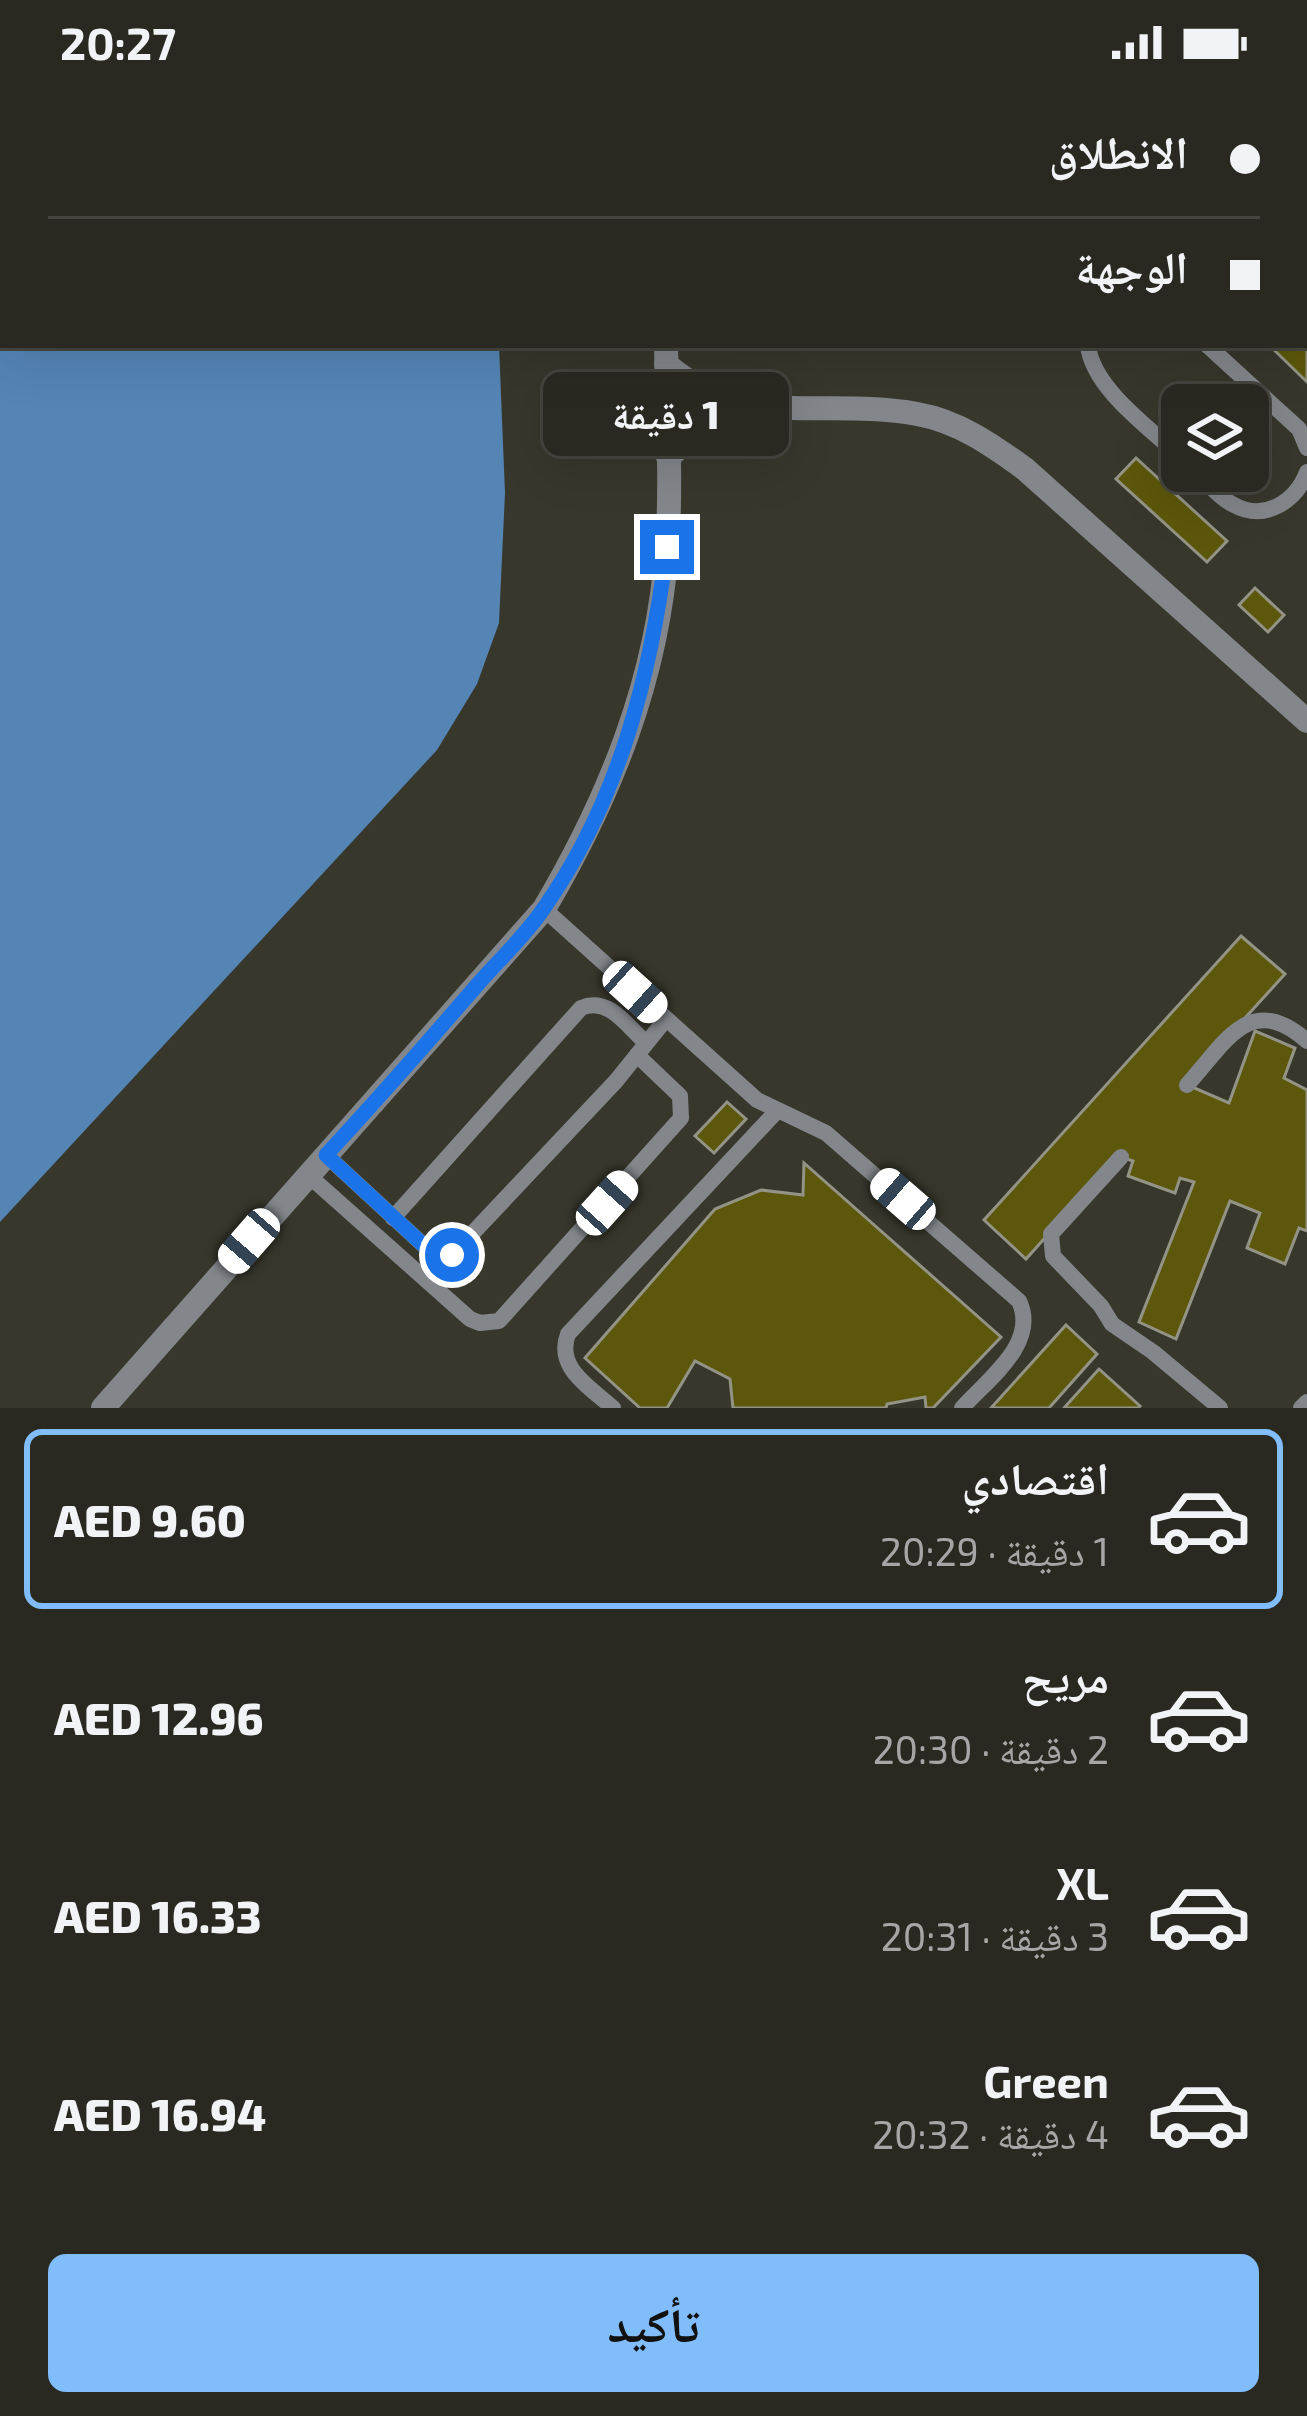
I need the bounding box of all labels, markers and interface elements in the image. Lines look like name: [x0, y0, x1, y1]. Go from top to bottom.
text: 20:27: [60, 15, 176, 69]
text: الانطلاق: [1049, 124, 1188, 178]
text: الوجهة: [1075, 239, 1188, 293]
callout: 1 دقيقة: [544, 373, 790, 457]
map controls: [1161, 384, 1269, 492]
button: layers: [1161, 384, 1269, 492]
text: 1 دقيقة: [612, 390, 720, 437]
route end: [640, 520, 694, 574]
car: [596, 955, 674, 1029]
car: [864, 1162, 942, 1236]
car: [570, 1164, 644, 1242]
car: [212, 1202, 286, 1280]
route start: [425, 1228, 479, 1282]
text: اقتصادي: [962, 1450, 1109, 1504]
icon: car: [1145, 1465, 1253, 1573]
text: AED 9.60: [54, 1492, 246, 1546]
text: 1 دقيقة · 20:29: [880, 1527, 1109, 1574]
text: مريح: [1022, 1648, 1109, 1702]
icon: car: [1145, 1663, 1253, 1771]
text: AED 12.96: [54, 1690, 264, 1744]
text: 2 دقيقة · 20:30: [873, 1725, 1109, 1772]
text: XL: [1056, 1855, 1109, 1909]
icon: car: [1145, 1861, 1253, 1969]
text: AED 16.33: [54, 1888, 262, 1942]
text: 3 دقيقة · 20:31: [881, 1912, 1109, 1959]
text: Green: [983, 2053, 1109, 2107]
icon: car: [1145, 2059, 1253, 2167]
text: AED 16.94: [54, 2086, 266, 2140]
text: 4 دقيقة · 20:32: [872, 2110, 1109, 2157]
button: تأكيد: [48, 2254, 1259, 2392]

